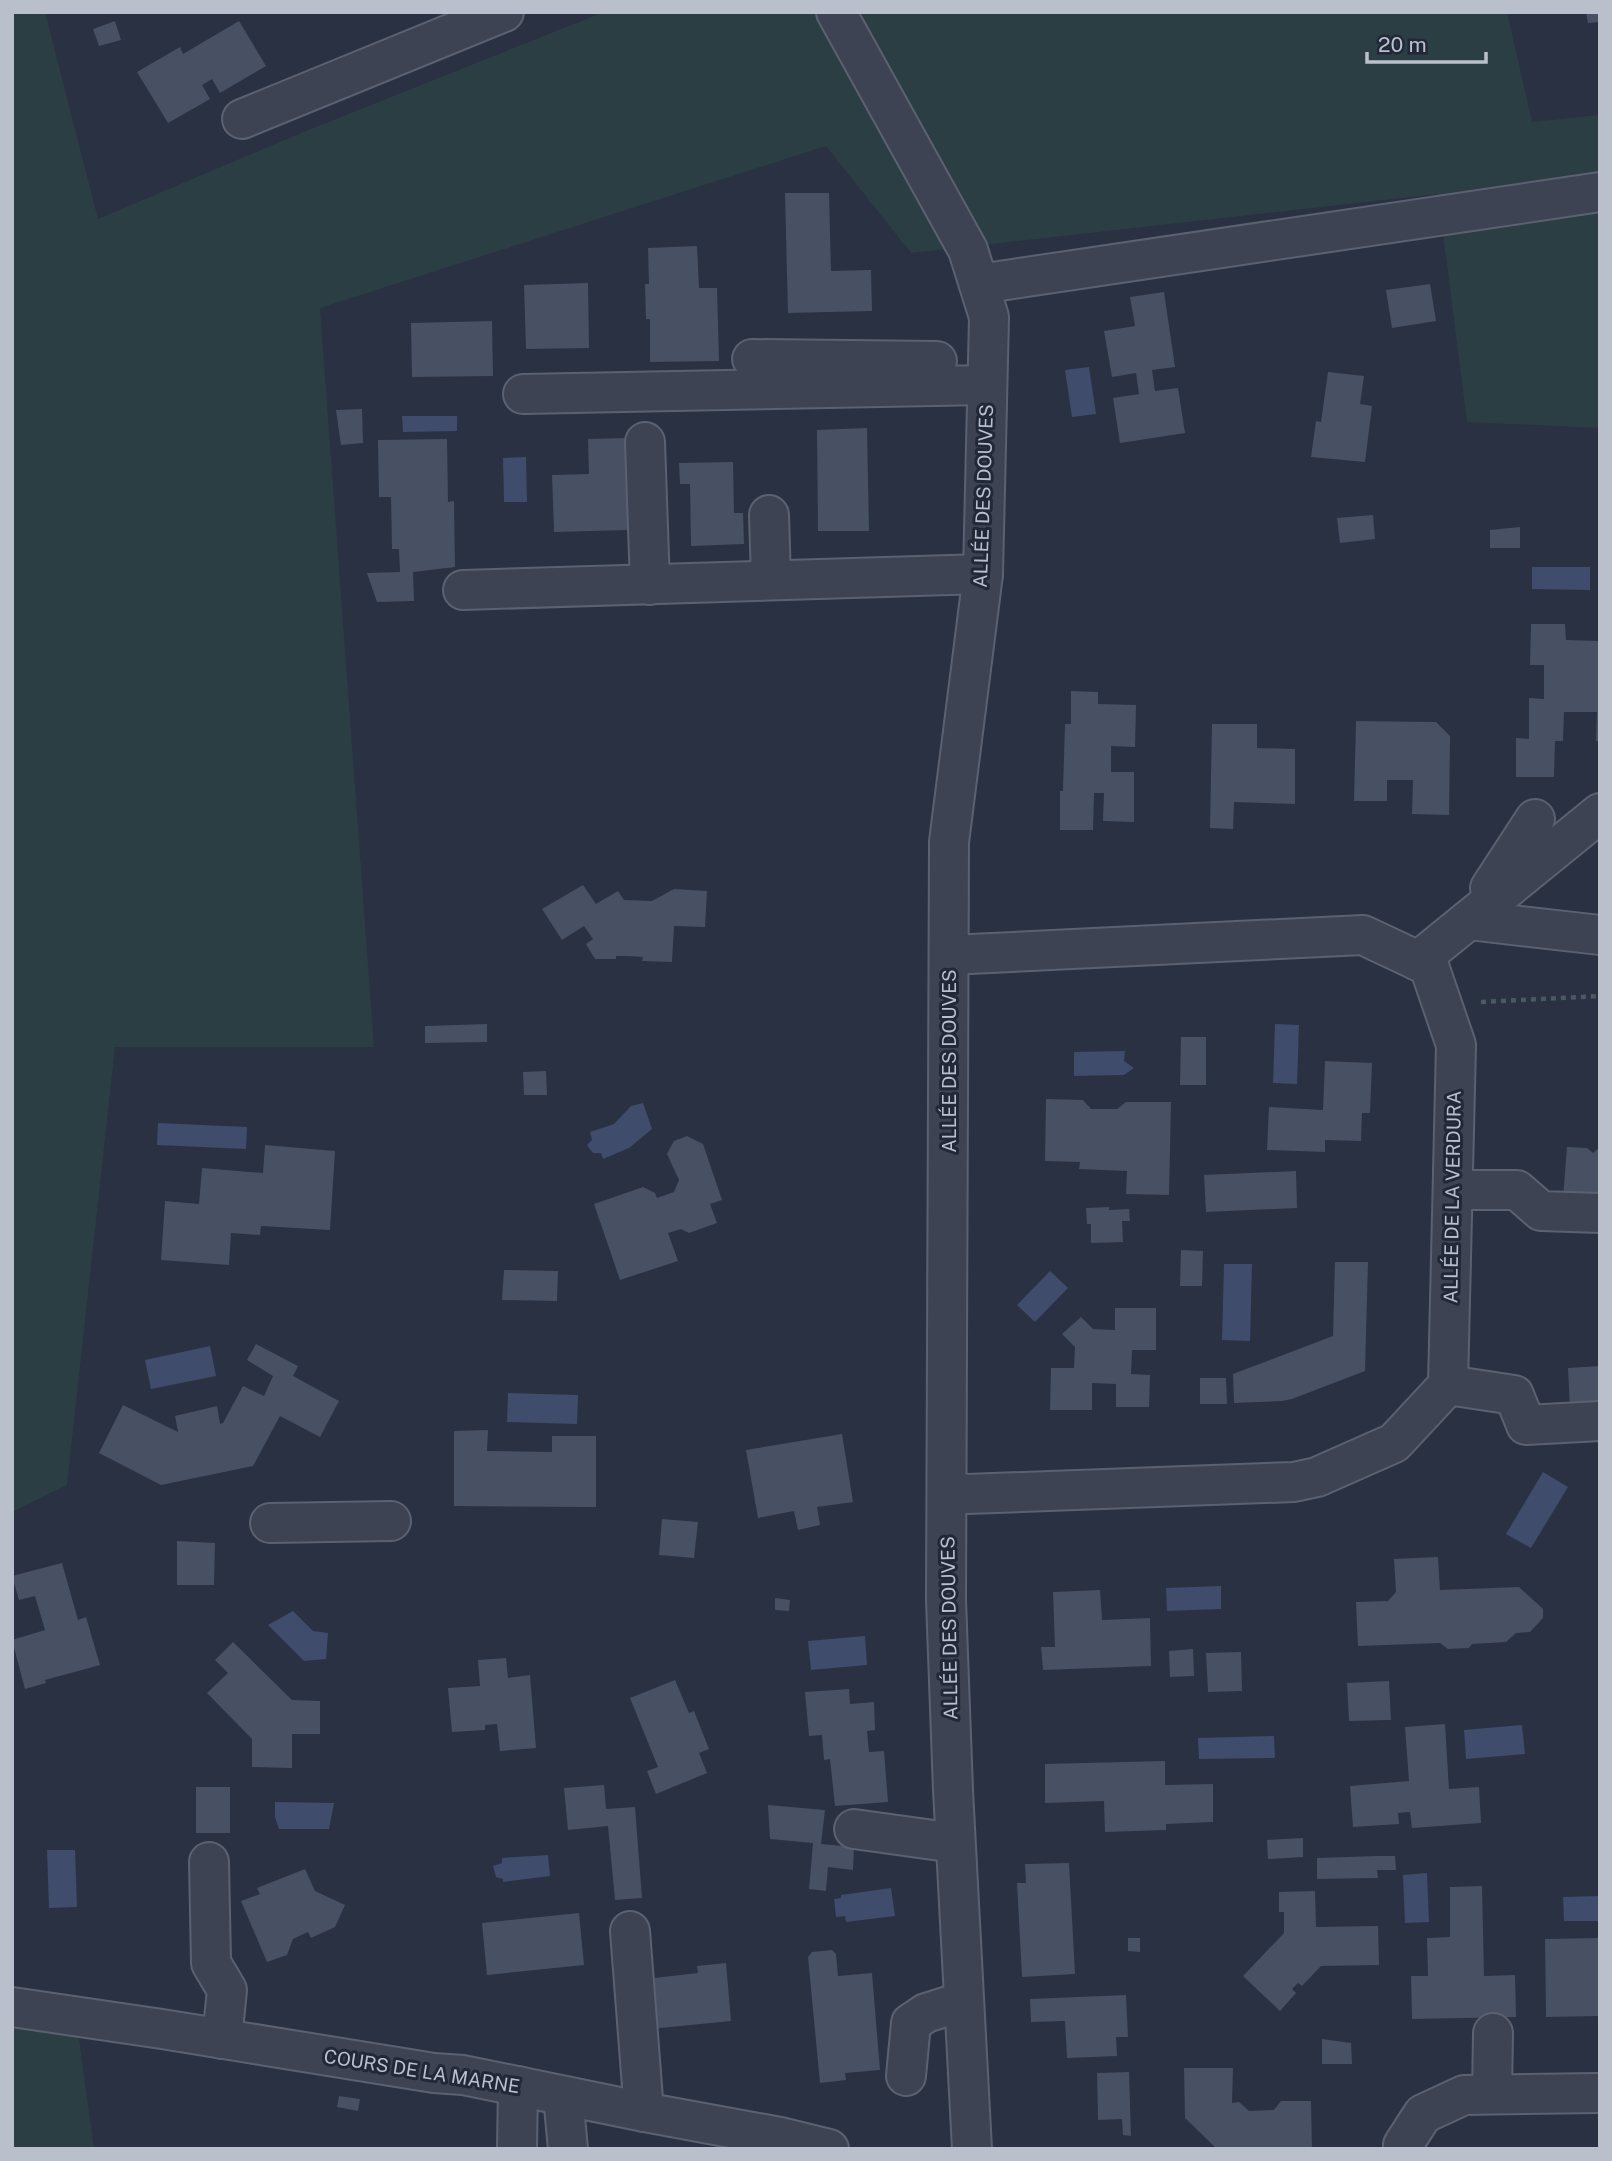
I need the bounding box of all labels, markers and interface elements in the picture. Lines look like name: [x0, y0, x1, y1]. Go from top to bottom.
scale bar: [1367, 21, 1486, 65]
text: 20 m: [1378, 32, 1427, 57]
street label: ALLÉE DES DOUVES: [969, 404, 997, 588]
street label: ALLÉE DES DOUVES: [938, 969, 960, 1153]
street label: ALLÉE DE LA VERDURA: [1439, 1090, 1465, 1304]
street label: ALLÉE DES DOUVES: [936, 1536, 962, 1720]
street label: COURS DE LA MARNE: [322, 2045, 522, 2097]

